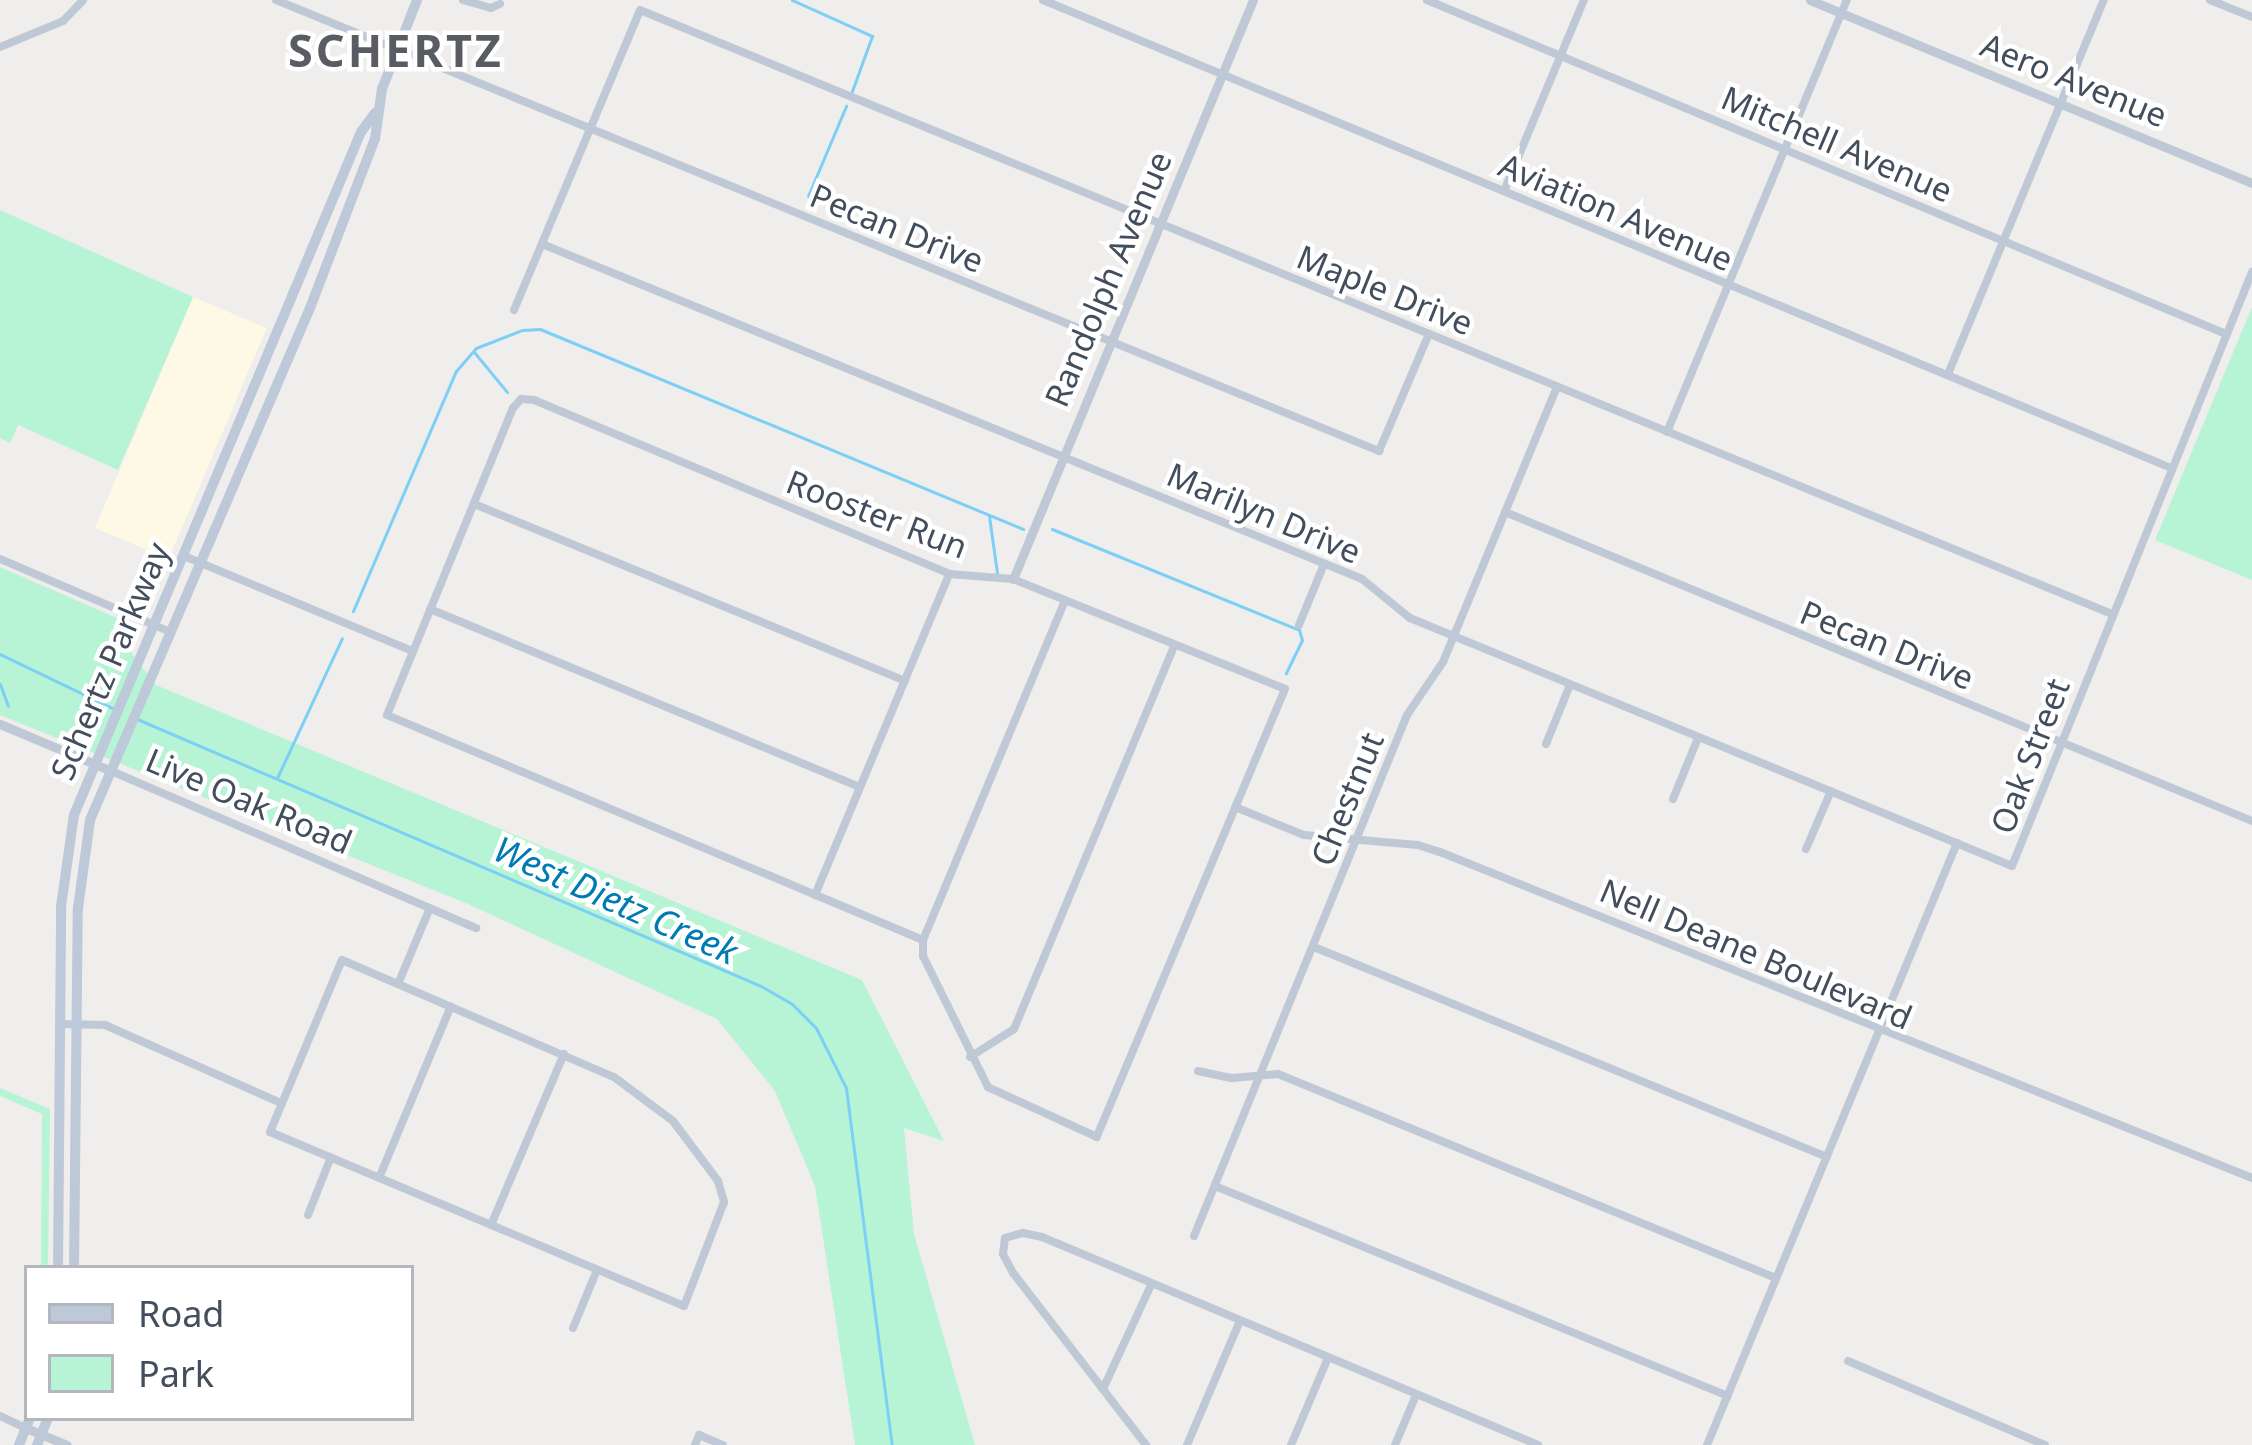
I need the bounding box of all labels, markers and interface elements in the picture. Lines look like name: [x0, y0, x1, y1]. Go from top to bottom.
district label: SCHERTZ: [288, 23, 504, 77]
street label: Aero Avenue: [1975, 25, 2173, 135]
street label: Mitchell Avenue: [1716, 78, 1958, 210]
street label: Randolph Avenue: [1036, 145, 1180, 413]
street label: Aviation Avenue: [1493, 145, 1739, 279]
street label: Pecan Drive: [805, 175, 989, 281]
street label: Maple Drive: [1291, 237, 1479, 343]
street label: Marilyn Drive: [1161, 454, 1367, 572]
street label: Rooster Run: [781, 461, 973, 567]
street label: Schertz Parkway: [42, 537, 178, 785]
street label: Pecan Drive: [1795, 592, 1979, 698]
street label: Oak Street: [1982, 673, 2078, 839]
street label: Chestnut: [1302, 727, 1392, 871]
street label: Live Oak Road: [140, 740, 358, 862]
water label: West Dietz Creek: [488, 827, 744, 973]
street label: Nell Deane Boulevard: [1594, 870, 1918, 1038]
legend: [24, 1265, 414, 1421]
text: Road: [138, 1289, 225, 1338]
text: Park: [138, 1349, 214, 1398]

